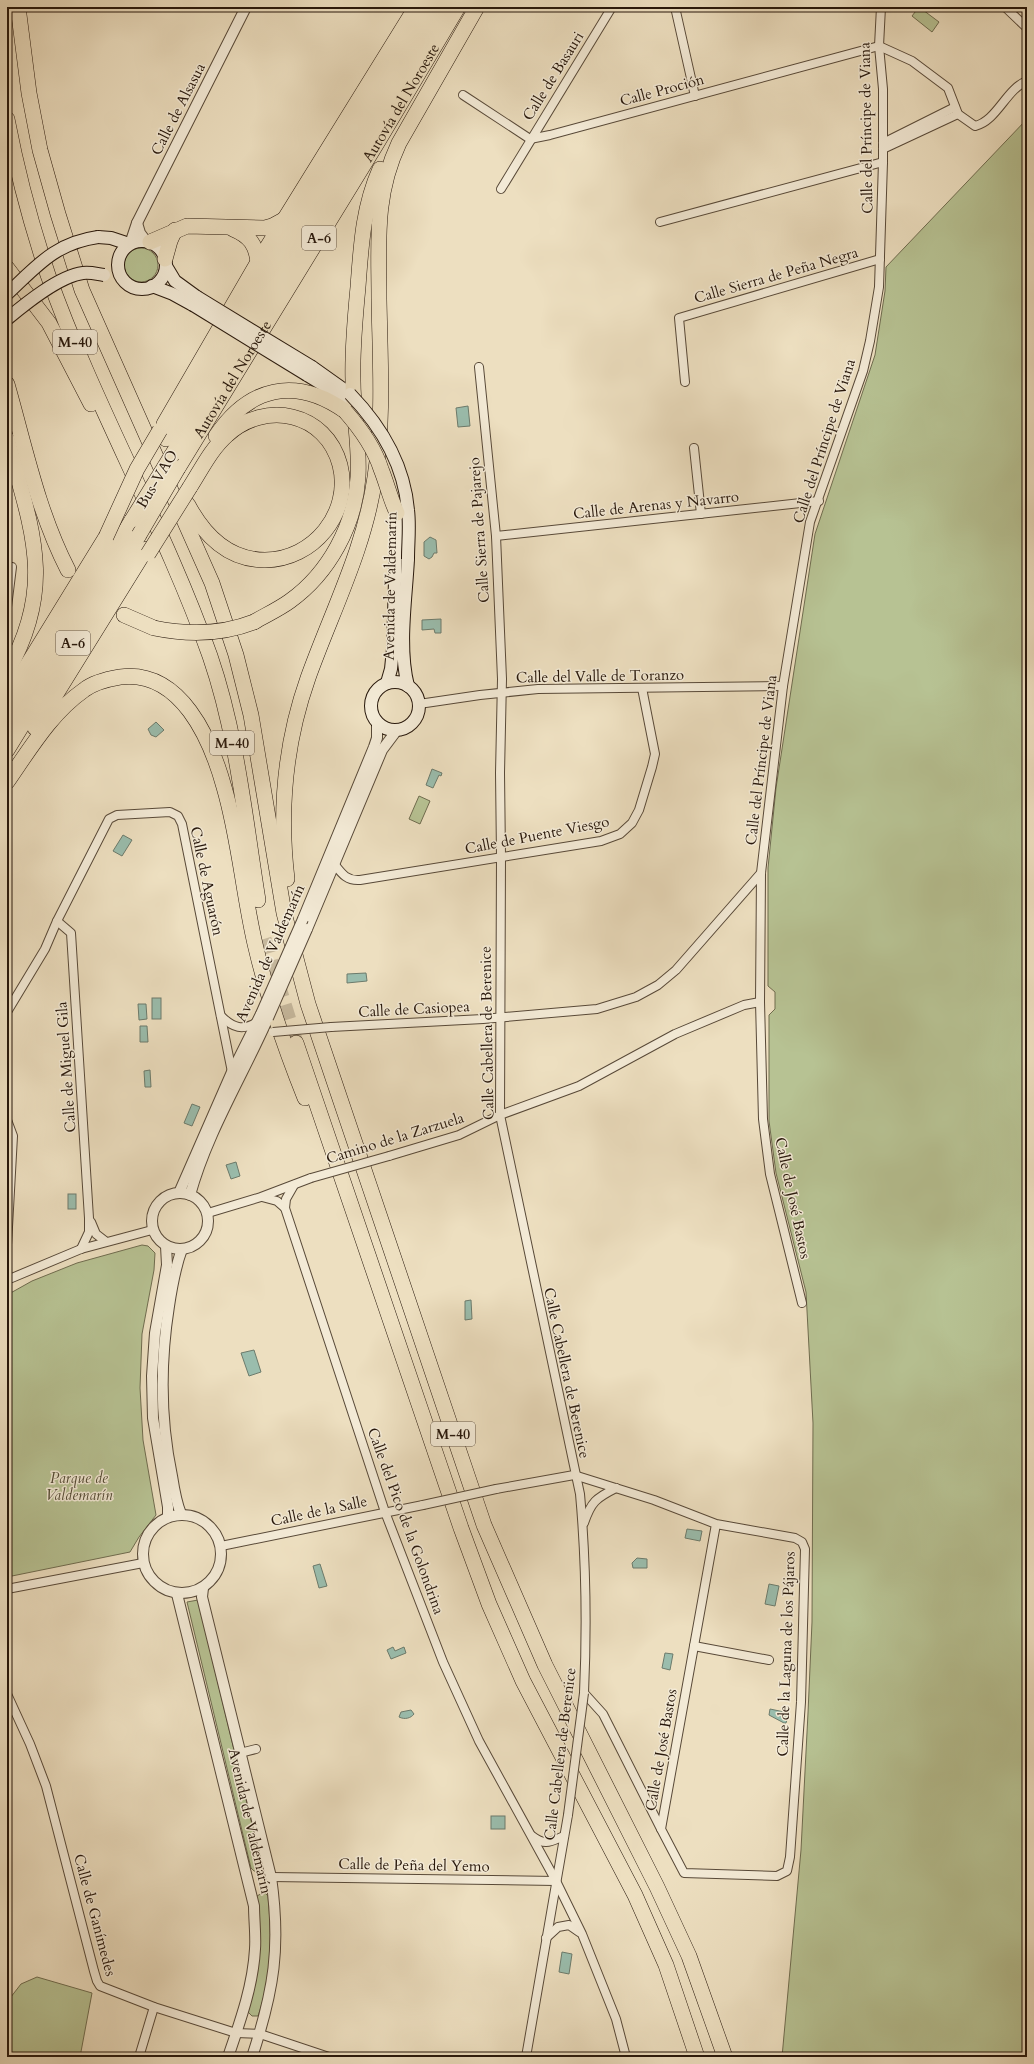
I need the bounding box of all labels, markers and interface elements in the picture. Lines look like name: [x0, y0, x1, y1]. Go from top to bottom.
street label: Calle de Basauri: [518, 28, 588, 124]
street label: Autovía del Noroeste: [358, 40, 444, 166]
street label: Calle del Príncipe de Viana: [854, 42, 877, 214]
street label: Calle de Alsasua: [146, 59, 210, 159]
street label: Calle Proción: [618, 69, 707, 111]
road number: A-6: [302, 226, 336, 250]
street label: Calle Sierra de Peña Negra: [692, 242, 861, 308]
street label: Autovía del Noroeste: [189, 317, 276, 442]
road number: M-40: [53, 330, 97, 354]
street label: Calle del Príncipe de Viana: [788, 356, 860, 526]
street label: Bus-VAO: [132, 446, 182, 512]
street label: Calle Sierra de Pajarejo: [464, 457, 494, 603]
street label: Calle de Arenas y Navarro: [572, 486, 740, 524]
street label: Avenida de Valdemarín: [379, 511, 401, 660]
road number: A-6: [56, 631, 90, 655]
street label: Calle del Valle de Toranzo: [516, 665, 684, 687]
street label: Calle del Príncipe de Viana: [741, 673, 781, 846]
road number: M-40: [210, 731, 254, 755]
street label: Calle de Puente Viesgo: [463, 811, 611, 859]
street label: Calle de Aguarón: [186, 825, 228, 938]
street label: Avenida de Valdemarín: [231, 881, 310, 1025]
street label: Calle Cabellera de Berenice: [475, 946, 499, 1120]
street label: Calle de Casiopea: [358, 996, 471, 1022]
street label: Calle de Miguel Gila: [51, 1000, 81, 1133]
street label: Camino de la Zarzuela: [324, 1107, 467, 1169]
street label: Calle de José Bastos: [770, 1135, 816, 1261]
street label: Calle Cabellera de Berenice: [539, 1286, 595, 1460]
road number: M-40: [431, 1422, 475, 1446]
street label: Calle del Pico de la Golondrina: [363, 1425, 449, 1618]
park label: Parque de Valdemarín: [46, 1468, 113, 1505]
street label: Calle de la Salle: [269, 1491, 369, 1531]
street label: Calle de la Laguna de los Pájaros: [772, 1551, 800, 1757]
street label: Calle Cabellera de Berenice: [539, 1666, 581, 1842]
street label: Calle de José Bastos: [640, 1687, 682, 1813]
street label: Avenida de Valdemarín: [224, 1746, 277, 1896]
street label: Calle de Ganímedes: [69, 1852, 121, 1978]
street label: Calle de Peña del Yemo: [338, 1854, 490, 1876]

